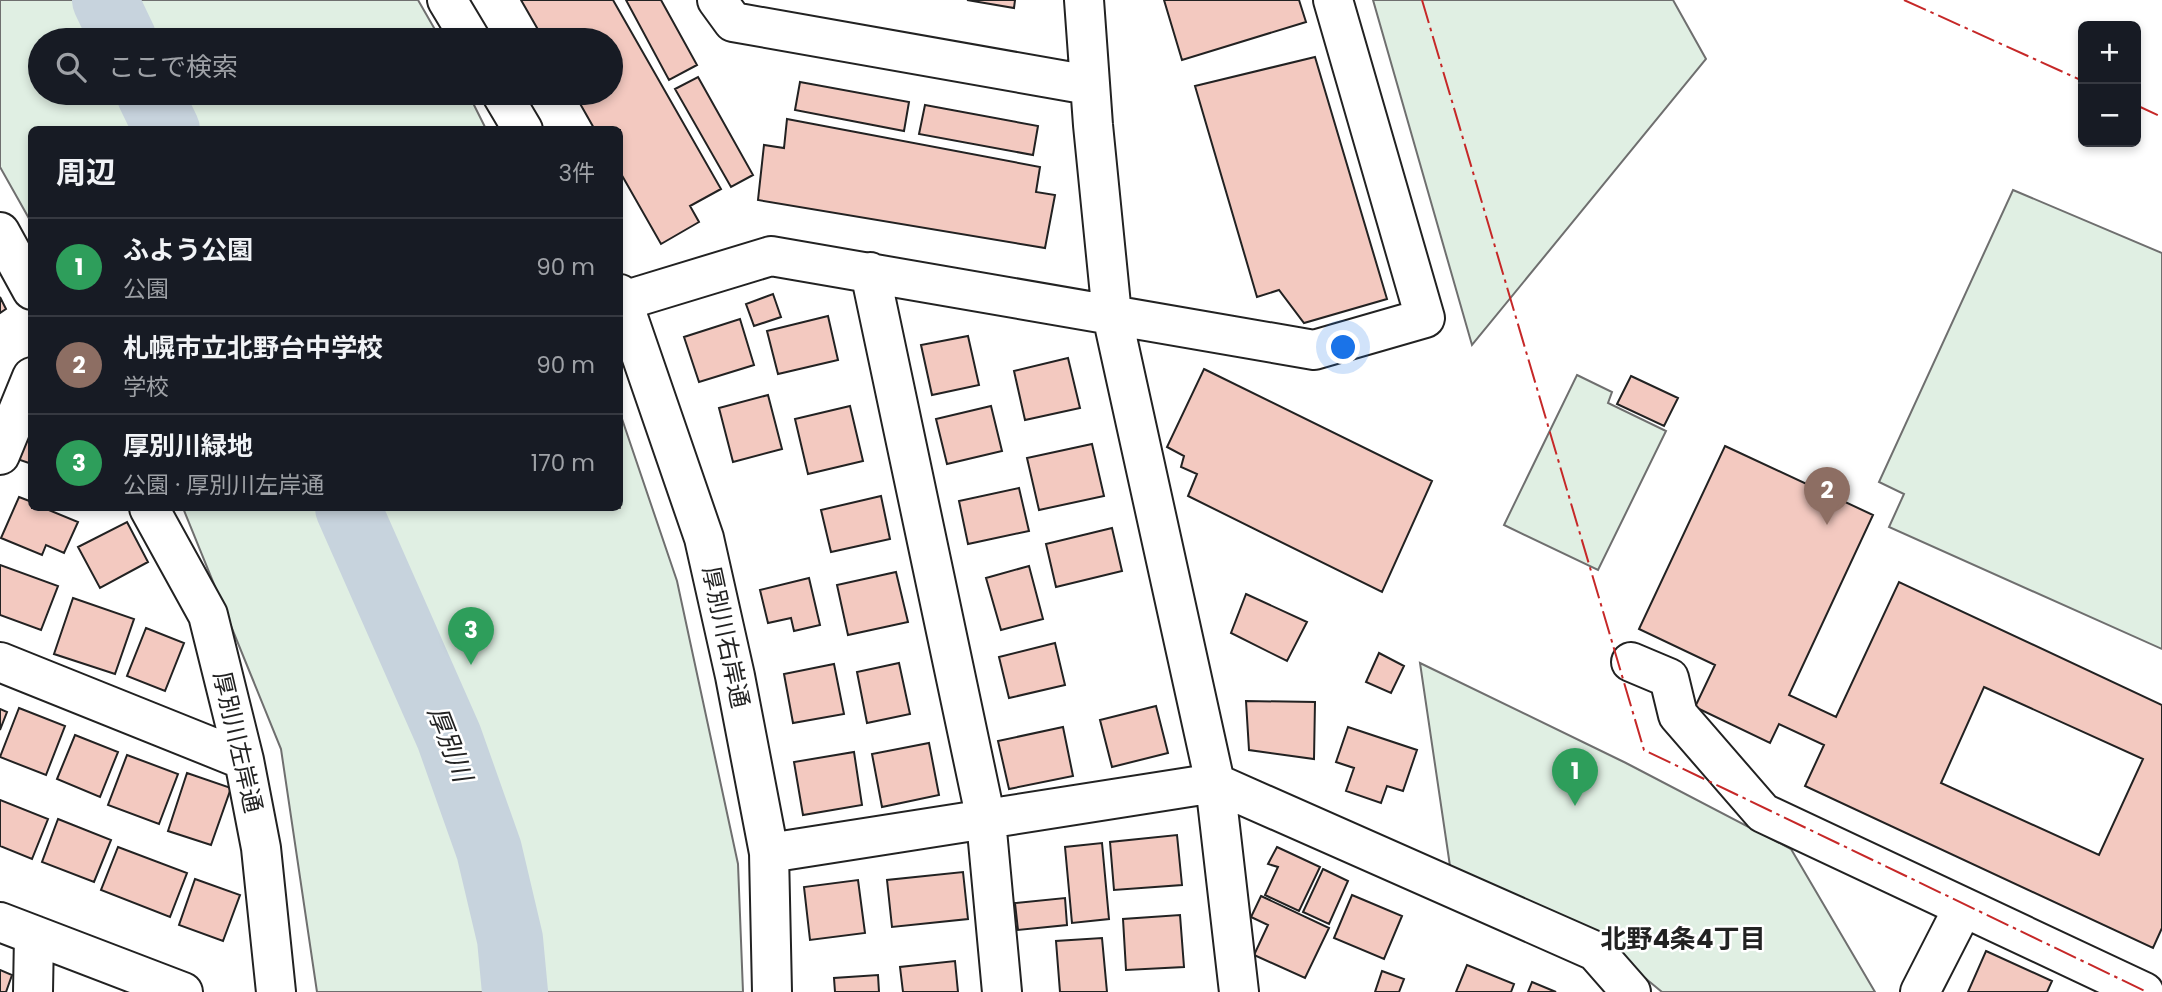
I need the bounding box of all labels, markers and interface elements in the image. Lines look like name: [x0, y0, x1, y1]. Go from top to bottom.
map controls: [2078, 21, 2141, 147]
button: +: [2078, 21, 2141, 84]
search box: [28, 28, 623, 105]
icon: search: [52, 48, 90, 86]
text: ここで検索: [108, 49, 238, 85]
button: −: [2078, 84, 2141, 147]
text: 周辺: [56, 151, 116, 194]
text: 3件: [558, 157, 595, 189]
text: ふよう公園: [123, 232, 253, 268]
text: 1: [75, 251, 83, 283]
text: 90 m: [536, 251, 595, 283]
text: 公園: [123, 273, 169, 305]
text: 札幌市立北野台中学校: [123, 330, 383, 366]
your location: [1326, 330, 1360, 364]
text: 2: [72, 349, 86, 381]
text: 90 m: [536, 349, 595, 381]
text: 学校: [123, 371, 169, 403]
text: 厚別川緑地: [123, 428, 253, 464]
text: 3: [72, 447, 86, 479]
text: 170 m: [531, 447, 595, 479]
pin: 2: [1804, 467, 1850, 525]
text: 公園 · 厚別川左岸通: [123, 469, 324, 501]
street label: 厚別川右岸通: [695, 563, 757, 711]
pin: 3: [448, 607, 494, 665]
street label: 厚別川左岸通: [206, 668, 270, 816]
water label: 厚別川: [419, 701, 482, 790]
pin: 1: [1552, 748, 1598, 806]
district label: 北野4条4丁目: [1600, 921, 1766, 957]

